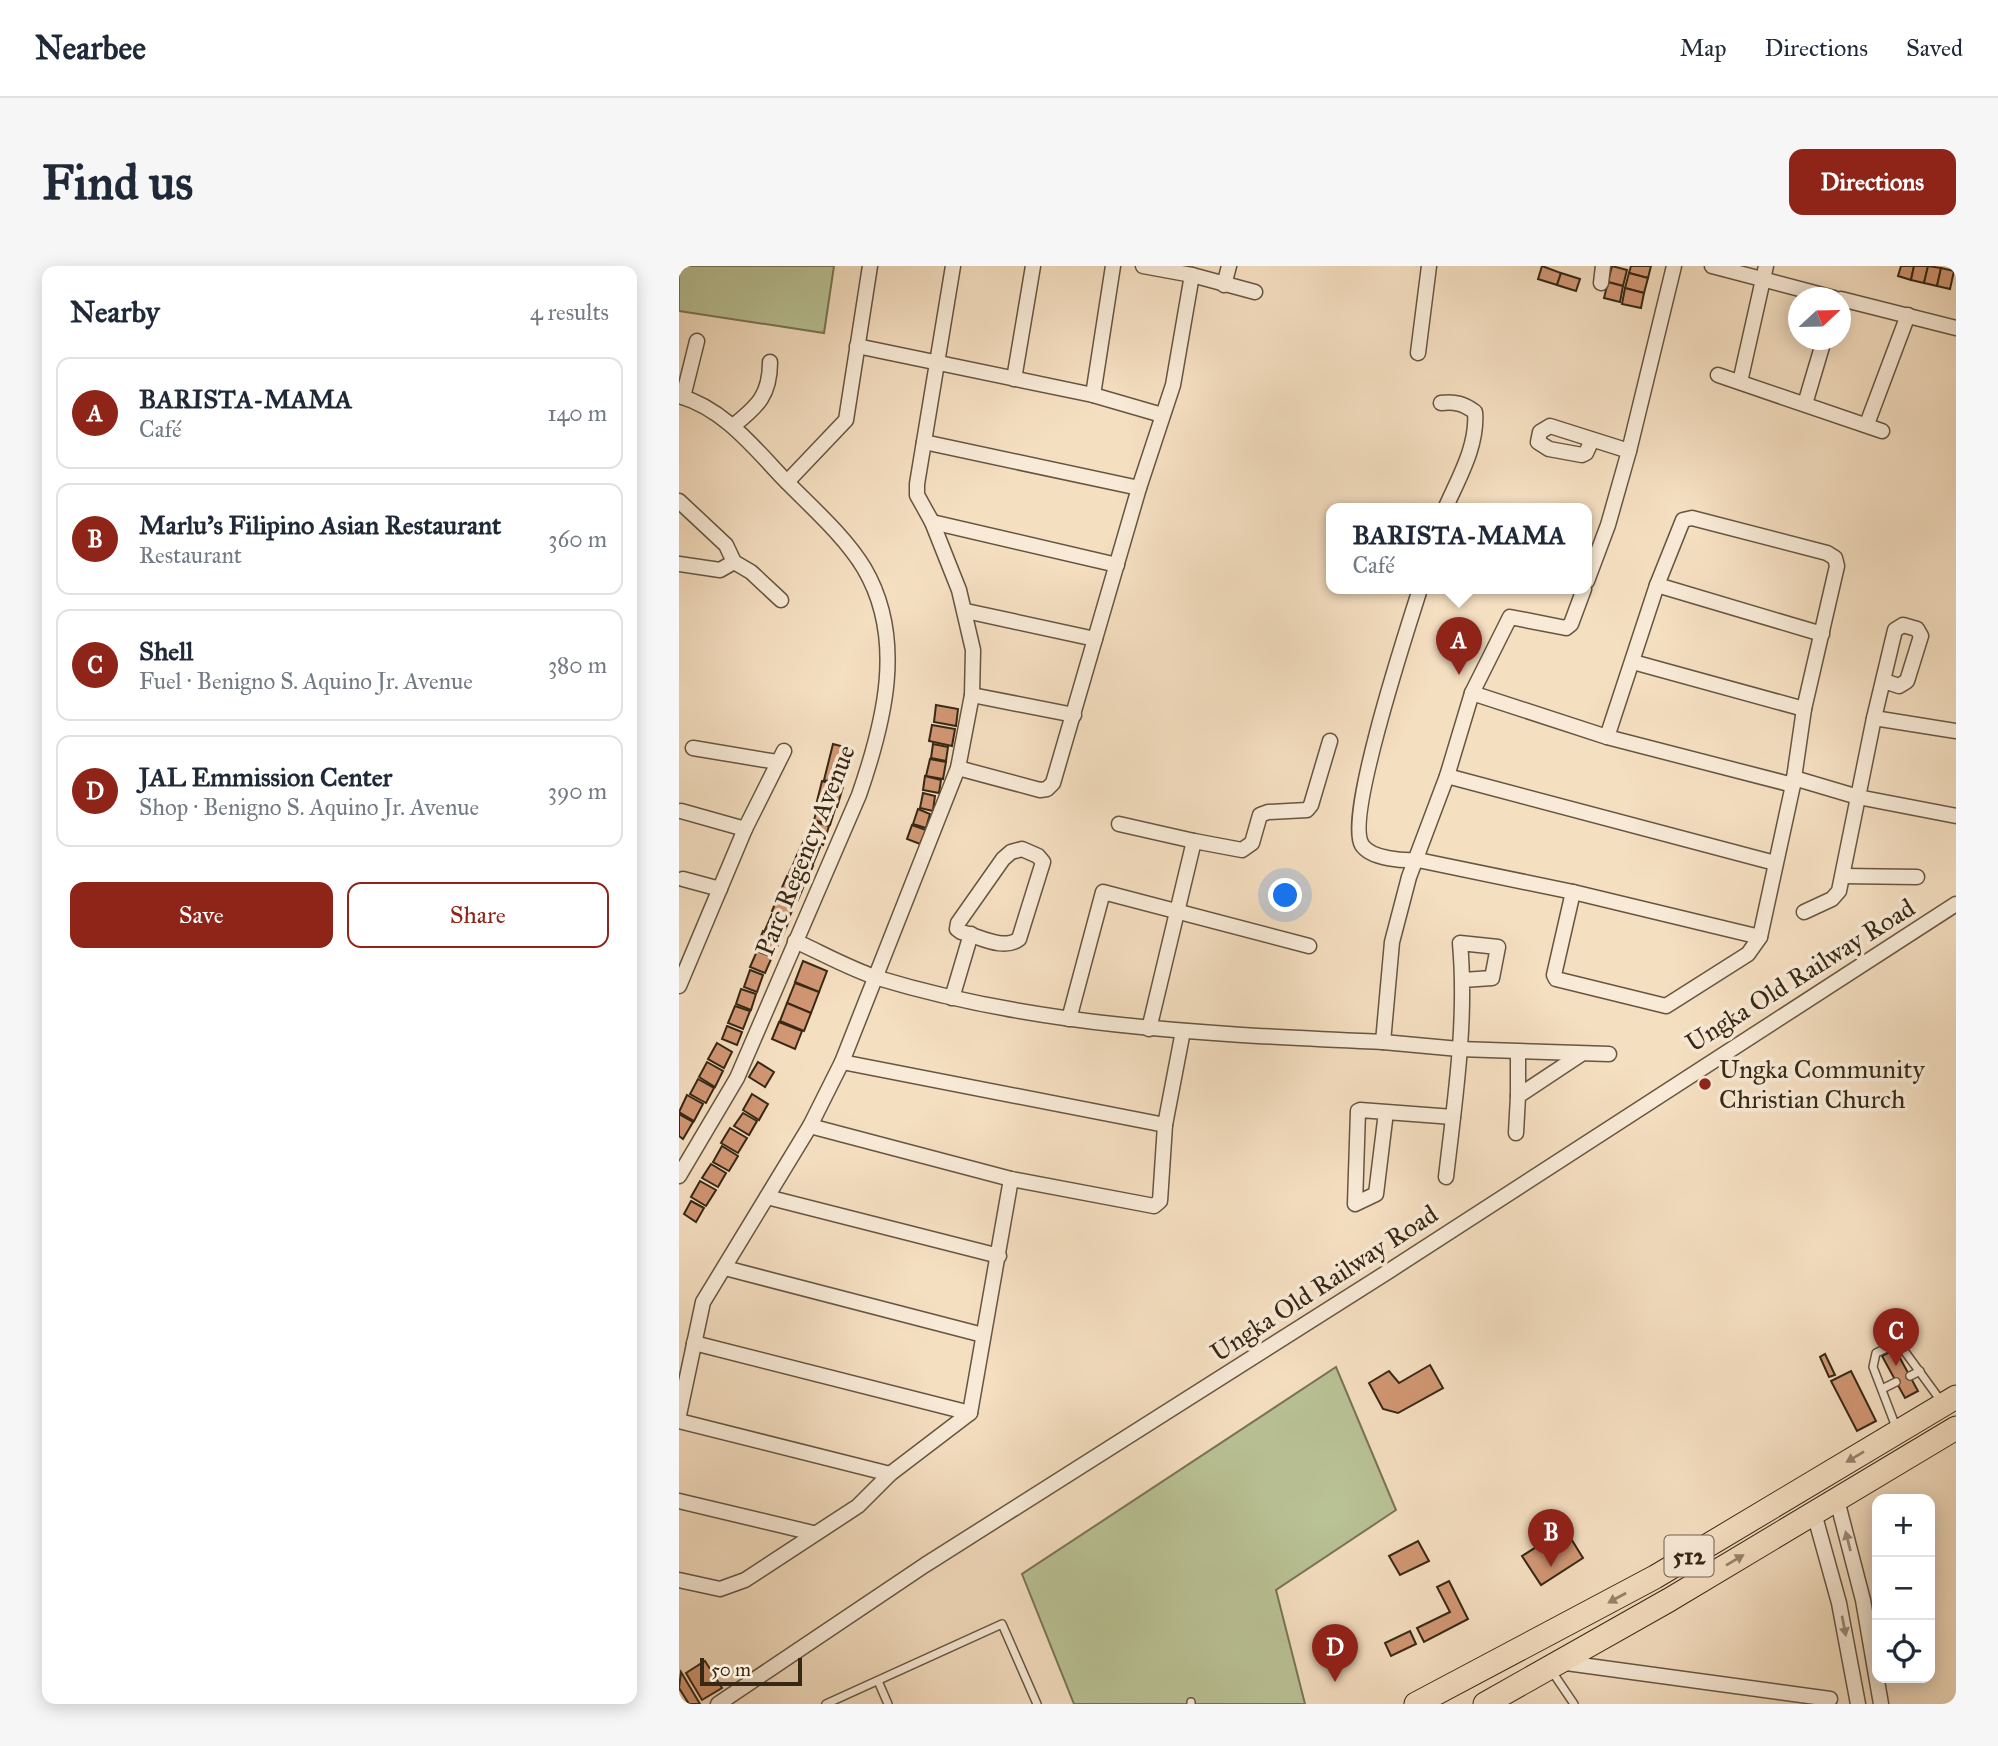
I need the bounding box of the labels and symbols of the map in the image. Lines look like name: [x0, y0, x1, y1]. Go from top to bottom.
north arrow: [1788, 287, 1851, 350]
pin: A: [1436, 617, 1482, 675]
street label: Parc Regency Avenue: [748, 740, 862, 960]
your location: [1268, 878, 1302, 912]
street label: Ungka Old Railway Road: [1679, 891, 1921, 1059]
place label: Ungka Community Christian Church: [1719, 1053, 1925, 1115]
marker: Ungka Community Christian Church: [1697, 1076, 1713, 1092]
street label: Ungka Old Railway Road: [1205, 1198, 1443, 1368]
pin: C: [1873, 1308, 1919, 1366]
one-way arrow: [1846, 1451, 1865, 1463]
pin: B: [1528, 1509, 1574, 1567]
one-way arrow: [1842, 1530, 1853, 1552]
road number: 512: [1665, 1536, 1713, 1576]
one-way arrow: [1726, 1554, 1745, 1567]
one-way arrow: [1607, 1592, 1627, 1604]
one-way arrow: [1839, 1615, 1850, 1637]
pin: D: [1312, 1624, 1358, 1682]
scale bar: [700, 1655, 801, 1687]

